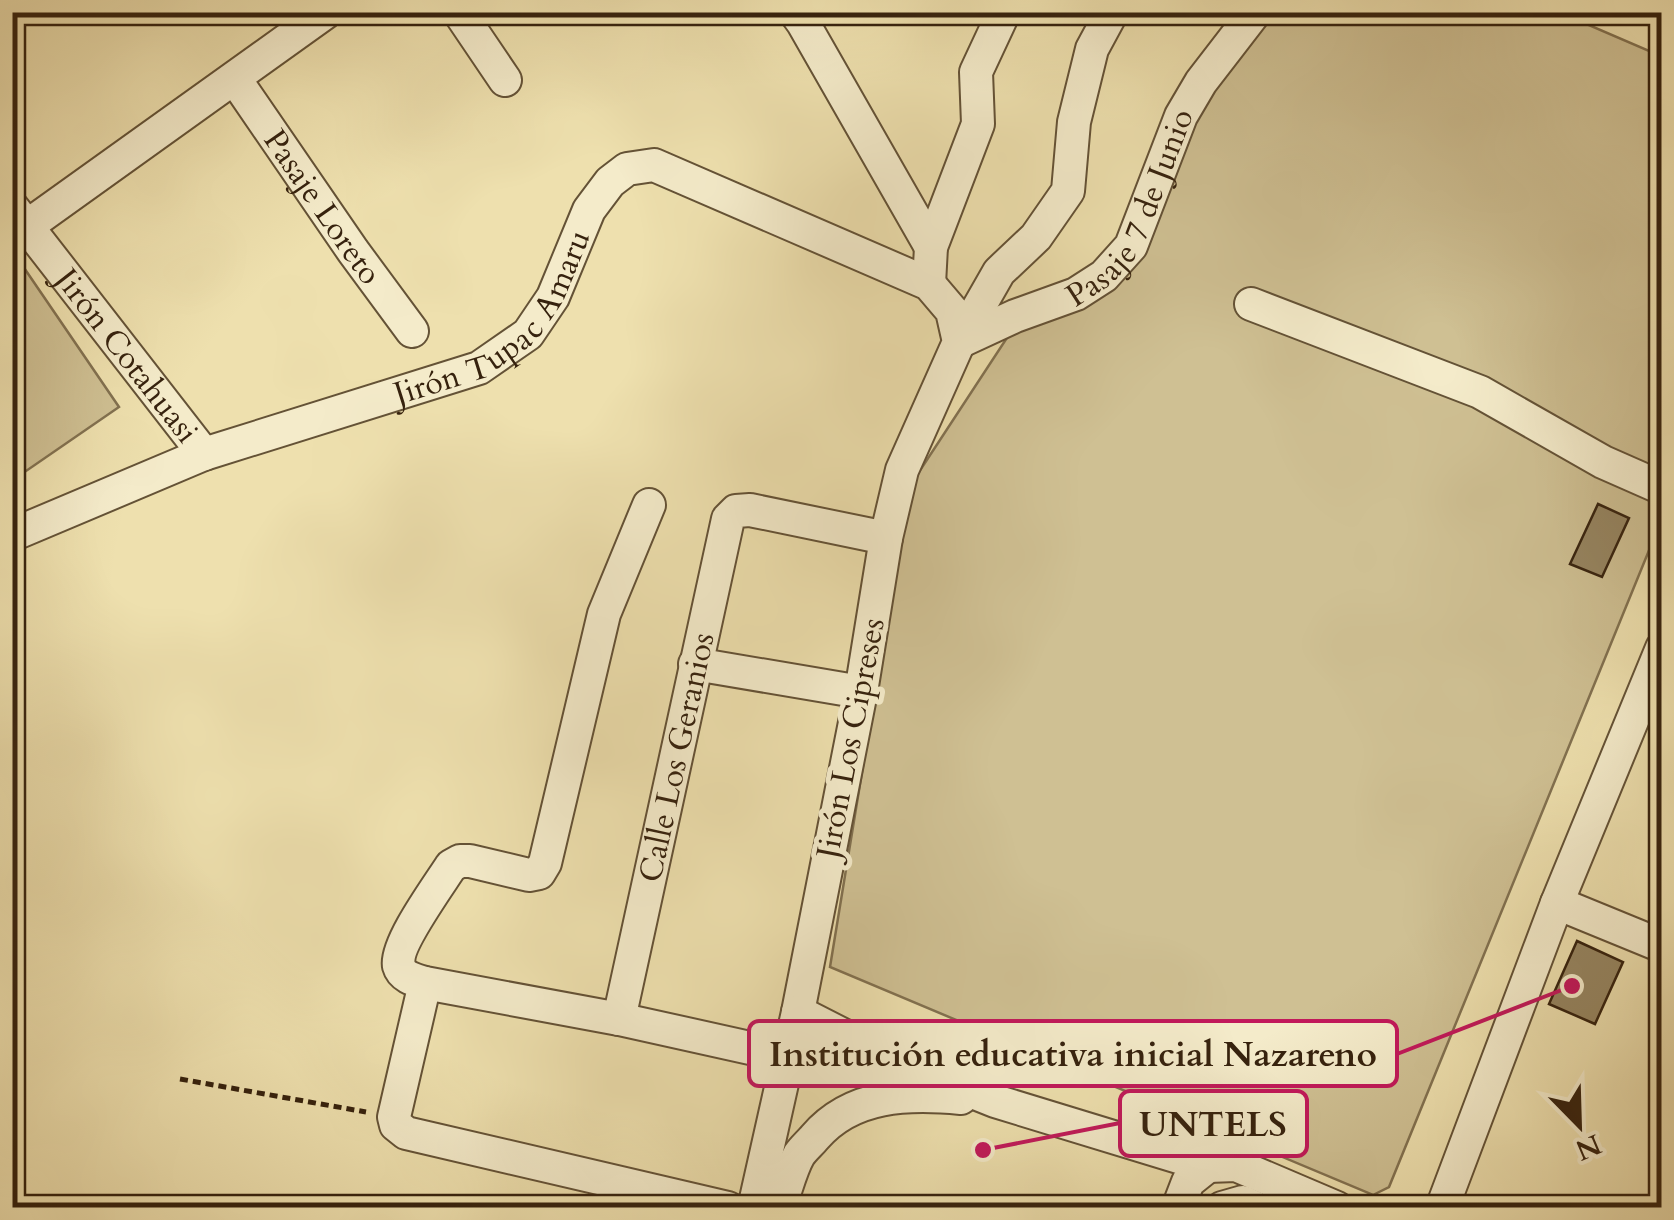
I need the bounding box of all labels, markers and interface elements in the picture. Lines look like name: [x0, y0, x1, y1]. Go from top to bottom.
street label: Pasaje 7 de Junio: [1058, 103, 1205, 318]
street label: Pasaje Loreto: [253, 121, 391, 294]
street label: Jirón Tupac Amaru: [385, 223, 601, 417]
street label: Jirón Cotahuasi: [42, 257, 208, 452]
street label: Jirón Los Cipreses: [805, 614, 896, 866]
street label: Calle Los Geranios: [628, 628, 726, 886]
callout: Institución educativa inicial Nazareno: [749, 1021, 1397, 1086]
text: Institución educativa inicial Nazareno: [769, 1031, 1377, 1079]
north arrow: [1529, 1075, 1629, 1175]
callout: UNTELS: [1120, 1091, 1307, 1156]
text: UNTELS: [1139, 1101, 1287, 1149]
text: N: [1570, 1125, 1607, 1169]

